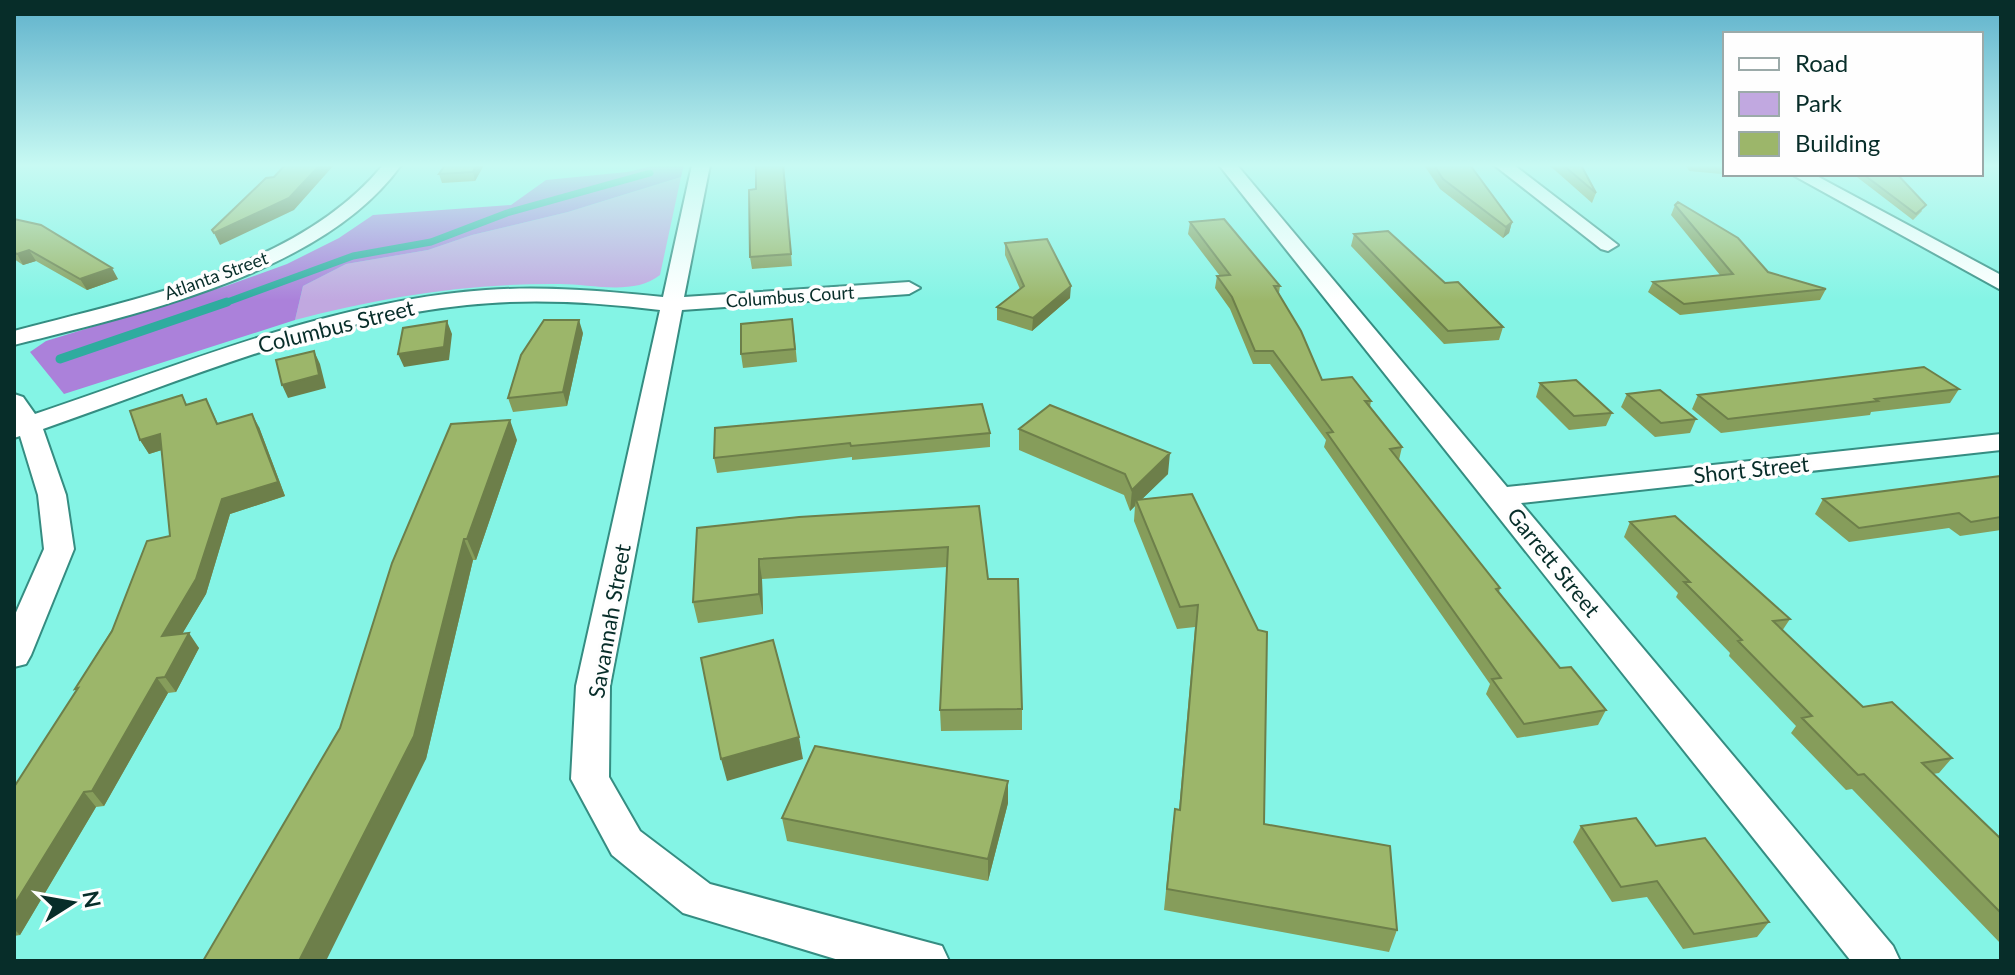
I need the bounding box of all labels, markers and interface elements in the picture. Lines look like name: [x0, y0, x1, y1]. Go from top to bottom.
legend: [1723, 32, 1983, 176]
text: Road: [1795, 48, 1848, 77]
text: Park: [1795, 88, 1843, 117]
text: Building: [1795, 128, 1880, 157]
street label: Atlanta Street: [161, 246, 271, 304]
street label: Columbus Court: [725, 280, 856, 311]
street label: Columbus Street: [255, 293, 417, 358]
street label: Short Street: [1692, 450, 1810, 488]
street label: Garrett Street: [1502, 502, 1606, 622]
street label: Savannah Street: [582, 542, 636, 700]
north arrow: [32, 863, 112, 943]
text: N: [77, 888, 107, 910]

